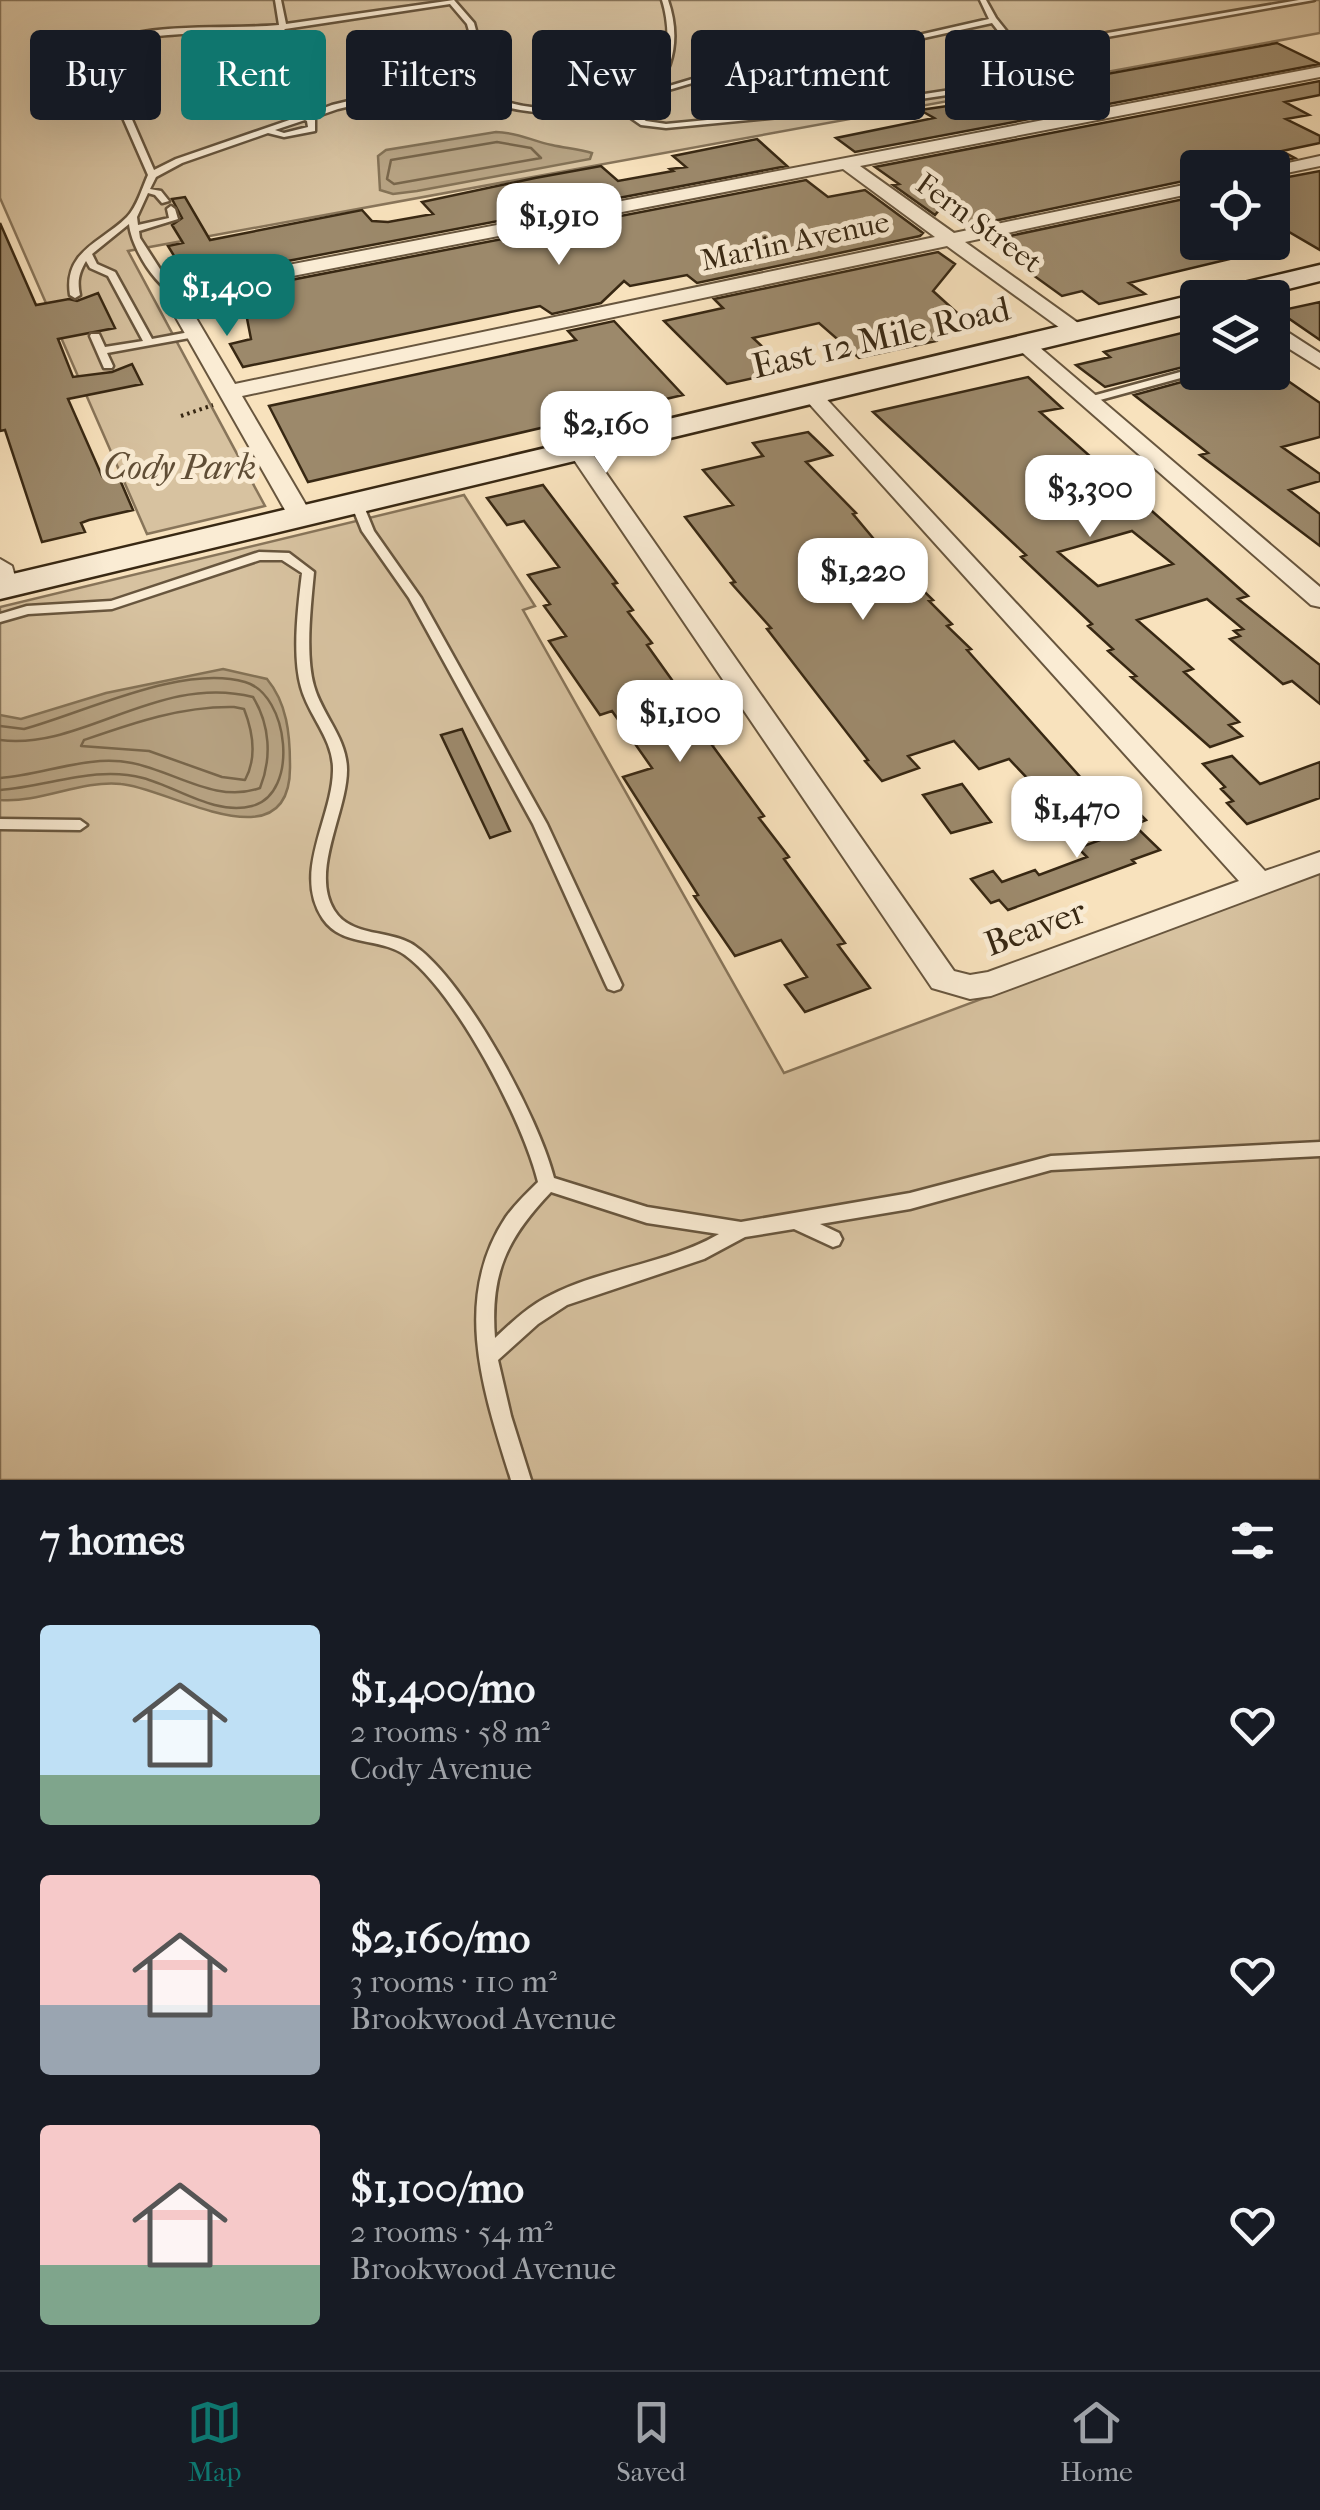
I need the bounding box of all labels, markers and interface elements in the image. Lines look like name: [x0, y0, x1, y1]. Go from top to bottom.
chip: Buy: [30, 30, 161, 120]
chip: Rent: [181, 30, 326, 120]
chip: Filters: [346, 30, 512, 120]
chip: New: [532, 30, 671, 120]
chip: Apartment: [691, 30, 925, 120]
chip: House: [945, 30, 1110, 120]
map controls: [1180, 150, 1290, 390]
button: locate: [1180, 150, 1290, 260]
street label: Fern Street: [909, 166, 1049, 281]
pin: $1,910: [478, 183, 640, 268]
text: $1,910: [519, 197, 599, 234]
street label: Marlin Avenue: [698, 204, 893, 279]
pin: $1,400: [146, 254, 308, 339]
text: $1,400: [182, 268, 272, 305]
button: layers: [1180, 280, 1290, 390]
street label: East 12 Mile Road: [748, 288, 1015, 387]
pin: $2,160: [525, 391, 687, 476]
text: $2,160: [563, 405, 649, 442]
park label: Cody Park: [104, 447, 256, 488]
pin: $3,300: [1009, 455, 1171, 540]
text: $3,300: [1047, 469, 1133, 506]
pin: $1,220: [782, 538, 944, 623]
text: $1,220: [820, 552, 906, 589]
pin: $1,100: [599, 680, 761, 765]
text: $1,100: [639, 694, 721, 731]
pin: $1,470: [996, 776, 1158, 861]
text: $1,470: [1033, 790, 1121, 827]
street label: Beaver: [979, 890, 1091, 965]
icon: filters: [1225, 1513, 1280, 1568]
text: 7 homes: [40, 1516, 185, 1565]
text: $1,400/mo: [350, 1664, 535, 1713]
icon: home: [120, 1665, 240, 1785]
icon: heart: [1225, 1698, 1280, 1753]
text: 2 rooms · 58 m²: [350, 1713, 550, 1750]
text: Cody Avenue: [350, 1750, 532, 1787]
text: $2,160/mo: [350, 1914, 530, 1963]
icon: home: [120, 1915, 240, 2035]
icon: heart: [1225, 1948, 1280, 2003]
text: 3 rooms · 110 m²: [350, 1963, 557, 2000]
text: Brookwood Avenue: [350, 2000, 616, 2037]
text: $1,100/mo: [350, 2164, 524, 2213]
icon: home: [120, 2165, 240, 2285]
icon: heart: [1225, 2198, 1280, 2253]
text: 2 rooms · 54 m²: [350, 2213, 553, 2250]
text: Brookwood Avenue: [350, 2250, 616, 2287]
tab: Map: [187, 2395, 242, 2488]
tab: Saved: [616, 2395, 686, 2488]
tab: Home: [1060, 2395, 1133, 2488]

